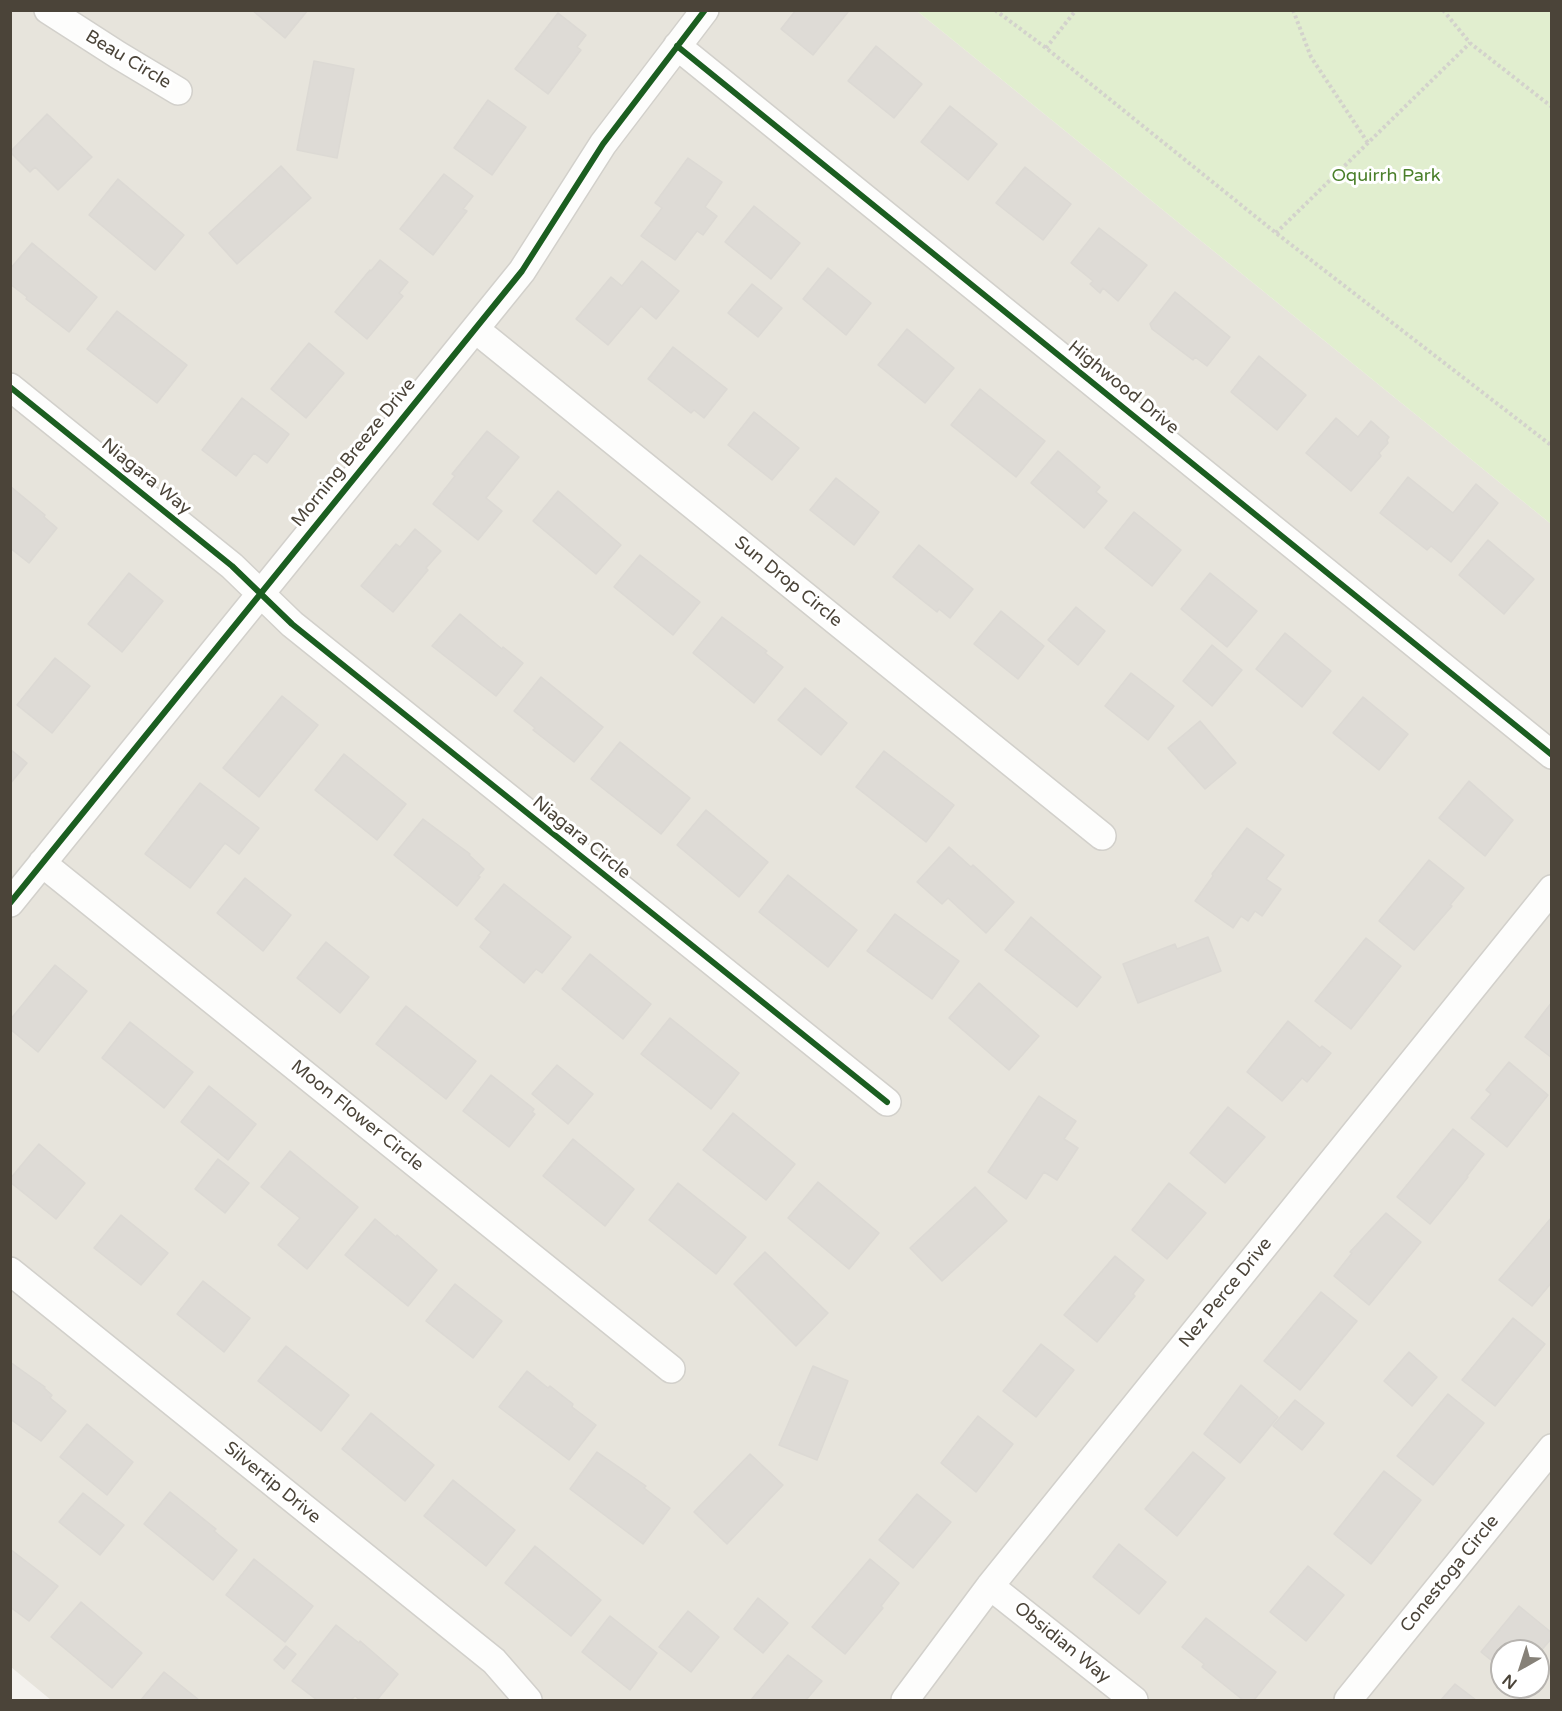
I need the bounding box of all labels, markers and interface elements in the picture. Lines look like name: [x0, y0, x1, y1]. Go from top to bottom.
street label: Beau Circle: [81, 26, 175, 94]
park label: Oquirrh Park: [1332, 165, 1440, 187]
street label: Highwood Drive: [1063, 337, 1183, 439]
street label: Morning Breeze Drive: [287, 374, 421, 532]
street label: Niagara Way: [97, 434, 195, 520]
street label: Sun Drop Circle: [730, 532, 846, 632]
street label: Niagara Circle: [528, 792, 634, 884]
street label: Moon Flower Circle: [286, 1056, 428, 1176]
street label: Nez Perce Drive: [1175, 1234, 1277, 1352]
street label: Silvertip Drive: [219, 1437, 325, 1529]
street label: Conestoga Circle: [1396, 1511, 1504, 1637]
street label: Obsidian Way: [1009, 1598, 1115, 1688]
north arrow: [1490, 1639, 1550, 1699]
text: N: [1499, 1670, 1521, 1693]

